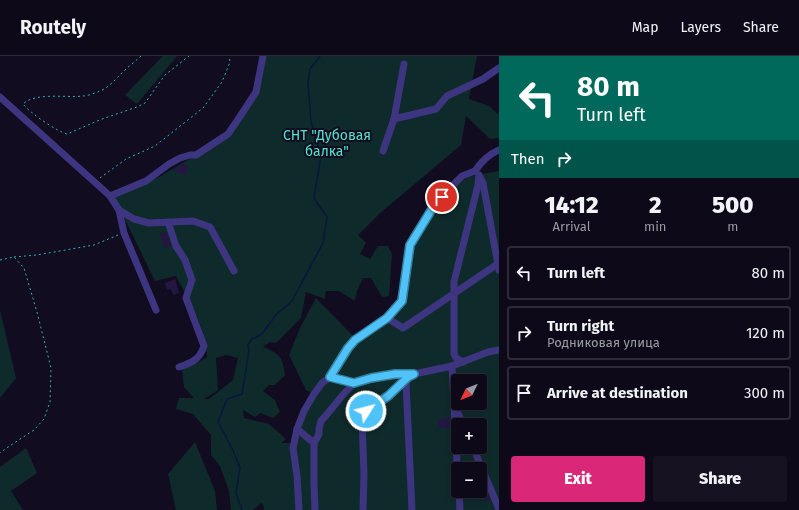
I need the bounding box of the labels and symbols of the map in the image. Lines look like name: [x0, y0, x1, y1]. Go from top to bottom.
park label: СНТ "Дубовая балка": [283, 127, 371, 160]
pin: [425, 180, 459, 214]
north arrow: [451, 374, 487, 410]
position arrow: [345, 390, 387, 432]

